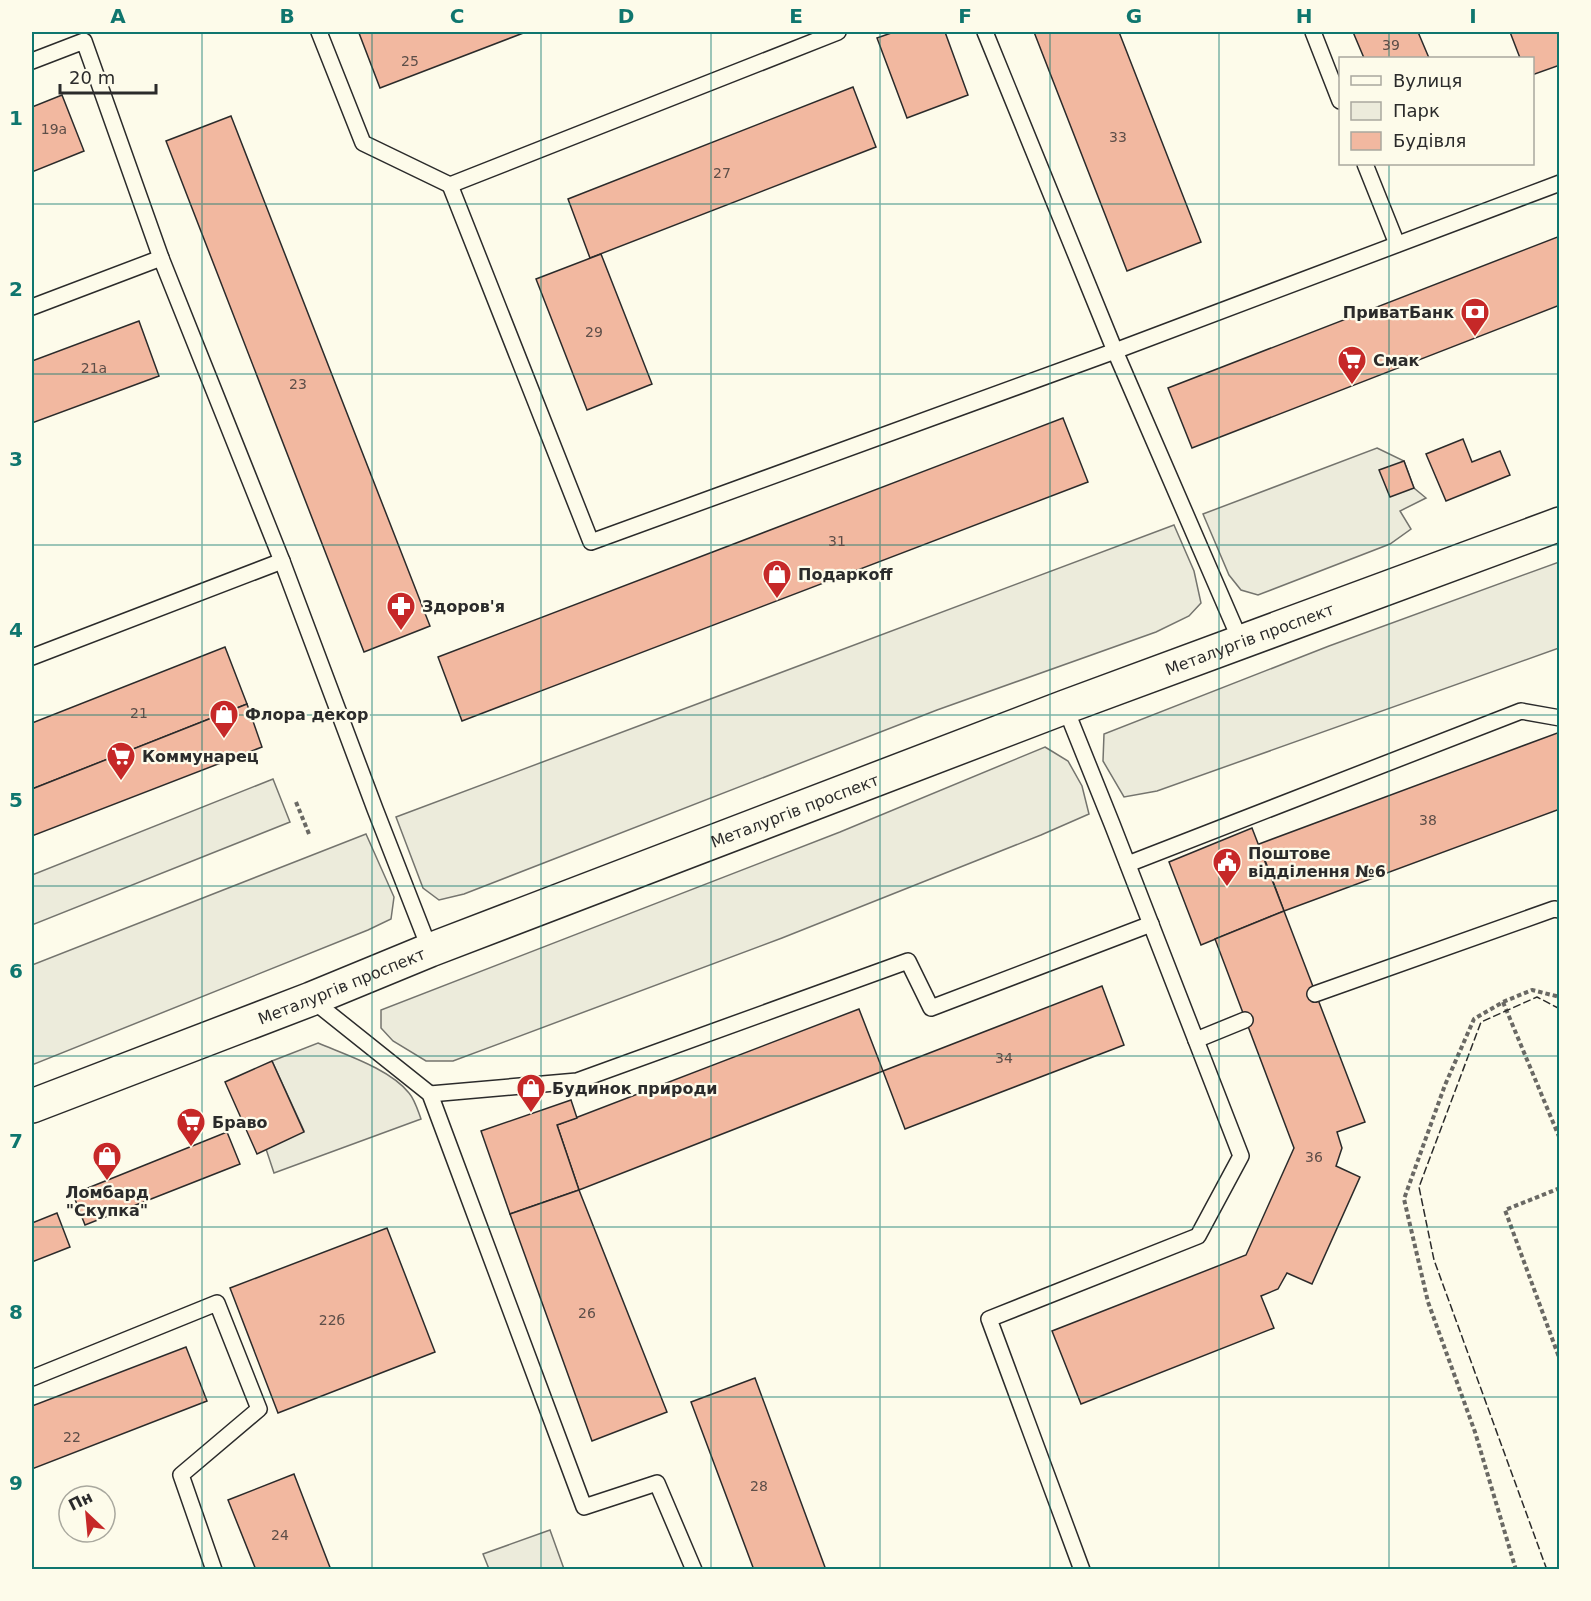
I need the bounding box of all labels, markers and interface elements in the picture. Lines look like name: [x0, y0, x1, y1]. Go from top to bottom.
text: A: [110, 4, 126, 28]
text: B: [279, 4, 295, 28]
text: C: [450, 4, 464, 28]
text: D: [618, 4, 634, 28]
text: E: [789, 4, 803, 28]
text: F: [958, 4, 972, 28]
text: G: [1126, 4, 1142, 28]
text: H: [1296, 4, 1312, 28]
text: I: [1469, 4, 1477, 28]
house number: 39: [1382, 37, 1400, 53]
house number: 25: [401, 53, 419, 69]
scale bar: [60, 57, 156, 95]
legend: [1339, 57, 1534, 165]
text: 20 m: [69, 67, 115, 88]
text: Вулиця: [1393, 70, 1462, 91]
text: Парк: [1393, 100, 1440, 121]
text: 1: [9, 106, 23, 130]
house number: 19а: [41, 121, 67, 137]
house number: 33: [1109, 129, 1127, 145]
text: Будівля: [1393, 130, 1466, 151]
house number: 27: [713, 165, 731, 181]
text: 2: [9, 277, 23, 301]
bank icon: ПриватБанк: [1459, 296, 1491, 338]
place label: ПриватБанк: [1343, 303, 1454, 322]
house number: 29: [585, 324, 603, 340]
supermarket icon: Смак: [1336, 344, 1368, 386]
place label: Смак: [1373, 351, 1420, 370]
house number: 21а: [81, 360, 107, 376]
house number: 23: [289, 376, 307, 392]
text: 3: [9, 447, 23, 471]
house number: 31: [828, 533, 846, 549]
shop icon: Подаркоff: [761, 558, 793, 600]
place label: Подаркоff: [798, 565, 893, 584]
pharmacy icon: Здоров'я: [385, 590, 417, 632]
place label: Здоров'я: [422, 597, 505, 616]
street label: Металургів проспект: [1163, 599, 1337, 679]
text: 4: [9, 618, 23, 642]
shop icon: Флора декор: [208, 698, 240, 740]
house number: 21: [130, 705, 148, 721]
place label: Флора декор: [245, 705, 368, 724]
supermarket icon: Коммунарец: [105, 740, 137, 782]
place label: Коммунарец: [142, 747, 259, 766]
street label: Металургів проспект: [708, 770, 882, 852]
text: 5: [9, 788, 23, 812]
house number: 38: [1419, 812, 1437, 828]
place label: Поштове відділення №6: [1248, 844, 1386, 881]
public building icon: Поштове відділення №6: [1211, 846, 1243, 888]
street label: Металургів проспект: [255, 944, 428, 1028]
text: 6: [9, 959, 23, 983]
house number: 34: [995, 1050, 1013, 1066]
shop icon: Будинок природи: [515, 1072, 547, 1114]
place label: Будинок природи: [552, 1079, 718, 1098]
supermarket icon: Браво: [175, 1106, 207, 1148]
place label: Браво: [212, 1113, 268, 1132]
text: 7: [9, 1129, 23, 1153]
shop icon: Ломбард "Скупка": [91, 1140, 123, 1182]
house number: 36: [1305, 1149, 1323, 1165]
place label: Ломбард "Скупка": [65, 1183, 149, 1220]
text: 8: [9, 1300, 23, 1324]
house number: 26: [578, 1305, 596, 1321]
house number: 22б: [319, 1312, 345, 1328]
house number: 22: [63, 1429, 81, 1445]
text: 9: [9, 1471, 23, 1495]
house number: 28: [750, 1478, 768, 1494]
north arrow: [57, 1484, 117, 1544]
text: Пн: [65, 1487, 96, 1515]
house number: 24: [271, 1527, 289, 1543]

